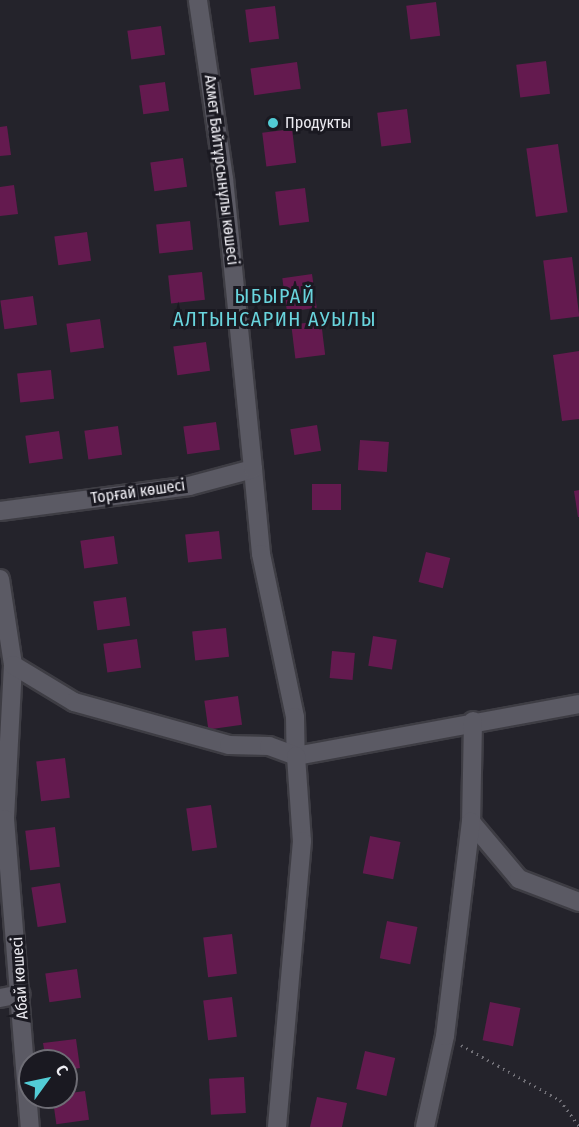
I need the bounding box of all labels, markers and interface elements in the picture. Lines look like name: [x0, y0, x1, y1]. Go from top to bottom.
street label: Ахмет Байтұрсынұлы көшесі: [200, 74, 242, 266]
place label: Продукты: [285, 113, 351, 133]
marker: Продукты: [266, 116, 280, 130]
district label: ЫБЫРАЙ АЛТЫНСАРИН АУЫЛЫ: [173, 285, 377, 332]
street label: Торғай көшесі: [89, 476, 187, 508]
street label: Абай көшесі: [8, 936, 32, 1020]
north arrow: [18, 1049, 78, 1109]
text: С: [52, 1061, 72, 1079]

